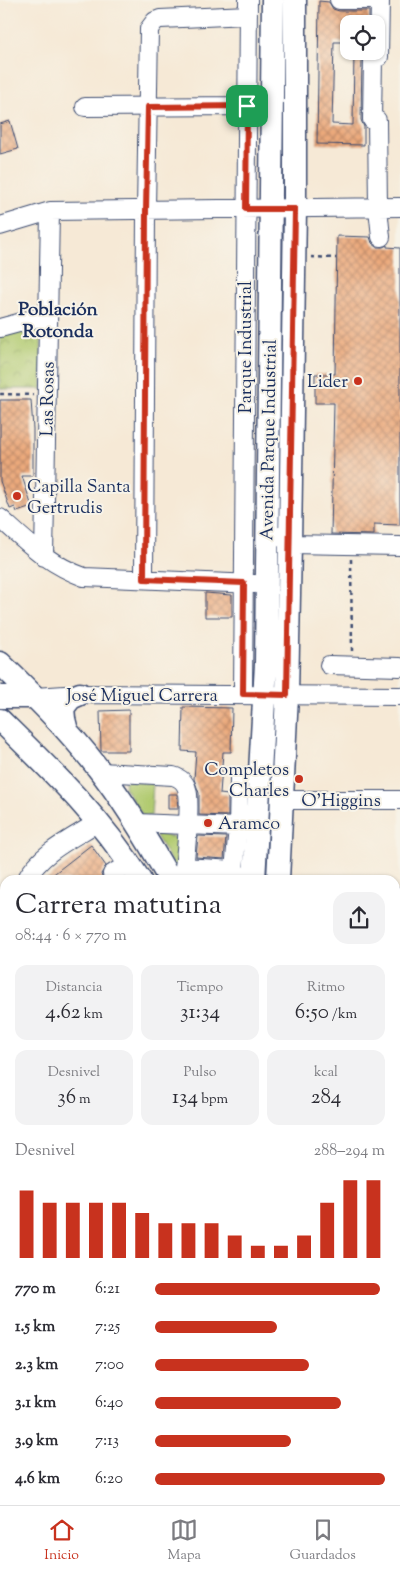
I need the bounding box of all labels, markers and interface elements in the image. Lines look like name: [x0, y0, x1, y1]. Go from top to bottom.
map controls: [340, 15, 385, 60]
button: locate: [340, 15, 385, 60]
pin: [226, 85, 268, 127]
icon: arrive: [233, 92, 261, 120]
street label: Parque Industrial: [234, 281, 260, 413]
district label: Población Rotonda: [18, 297, 99, 346]
street label: Avenida Parque Industrial: [255, 339, 285, 541]
street label: Las Rosas: [35, 361, 63, 437]
place label: Lider: [307, 370, 348, 396]
marker: Lider: [352, 375, 364, 387]
place label: Capilla Santa Gertrudis: [27, 475, 131, 522]
marker: Capilla Santa Gertrudis: [11, 490, 23, 502]
street label: José Miguel Carrera: [65, 684, 218, 710]
place label: Completos Charles: [204, 758, 289, 805]
marker: Completos Charles: [293, 773, 305, 785]
street label: O'Higgins: [301, 789, 381, 815]
place label: Aramco: [218, 812, 280, 838]
marker: Aramco: [202, 817, 214, 829]
text: Carrera matutina: [15, 886, 222, 926]
button: share: [333, 892, 385, 944]
text: 08:44 · 6 × 770 m: [15, 925, 127, 948]
text: Distancia: [46, 978, 102, 998]
text: Tiempo: [177, 978, 223, 998]
text: Ritmo: [307, 978, 345, 998]
text: 4.62: [45, 998, 81, 1028]
text: 31:34: [180, 998, 220, 1028]
text: 6:50: [295, 998, 329, 1028]
text: km: [81, 1005, 103, 1025]
text: /km: [329, 1005, 357, 1025]
text: Desnivel: [48, 1063, 100, 1083]
text: Pulso: [184, 1063, 216, 1083]
text: kcal: [314, 1063, 338, 1083]
text: 36: [57, 1083, 76, 1113]
text: 134: [172, 1083, 198, 1113]
text: 284: [311, 1083, 341, 1113]
text: m: [76, 1090, 91, 1110]
text: bpm: [198, 1090, 228, 1110]
text: Desnivel: [15, 1140, 75, 1163]
text: 288–294 m: [314, 1140, 385, 1163]
text: 770 m: [15, 1278, 56, 1301]
text: 6:21: [95, 1278, 120, 1301]
text: 1.5 km: [15, 1316, 55, 1339]
text: 7:25: [95, 1316, 120, 1339]
text: 2.3 km: [15, 1354, 58, 1377]
text: 7:00: [95, 1354, 124, 1377]
text: 3.1 km: [15, 1392, 56, 1415]
text: 6:40: [95, 1392, 123, 1415]
text: 3.9 km: [15, 1430, 58, 1453]
text: 7:13: [95, 1430, 119, 1453]
text: 4.6 km: [15, 1468, 60, 1491]
text: 6:20: [95, 1468, 123, 1491]
tab: Inicio: [44, 1516, 79, 1566]
tab: Mapa: [168, 1516, 201, 1566]
tab: Guardados: [290, 1516, 356, 1566]

